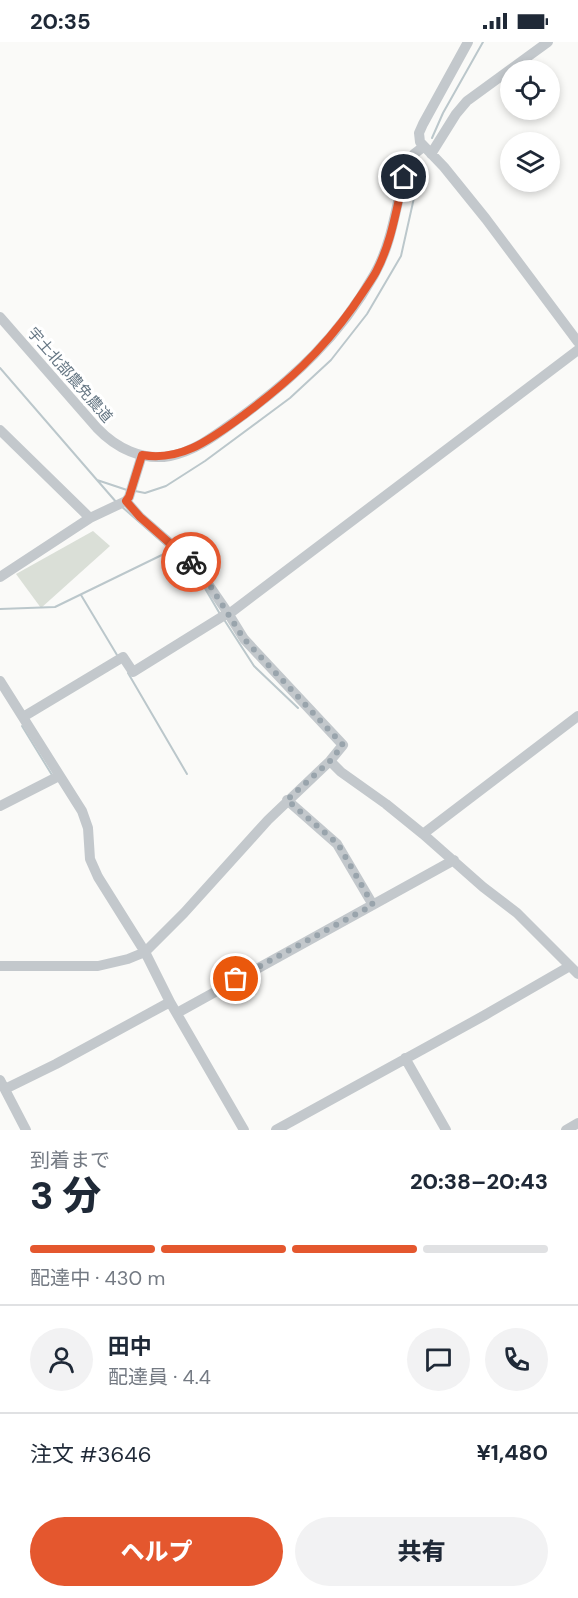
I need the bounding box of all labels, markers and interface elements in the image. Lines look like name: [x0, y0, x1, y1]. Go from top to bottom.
text: 20:35: [30, 7, 91, 36]
map controls: [500, 60, 560, 192]
button: locate: [500, 60, 560, 120]
button: layers: [500, 132, 560, 192]
pin: [378, 151, 429, 202]
icon: home: [387, 160, 420, 193]
street label: 宇土北部農免農道: [23, 323, 117, 427]
courier: [161, 532, 221, 592]
icon: bike: [175, 546, 208, 579]
pin: [210, 953, 261, 1004]
icon: bag: [219, 962, 252, 995]
text: 到着まで: [30, 1147, 110, 1173]
text: 20:38–20:43: [410, 1167, 548, 1196]
text: 3 分: [30, 1170, 102, 1221]
text: 配達中 · 430 m: [30, 1265, 165, 1291]
button: person: [30, 1328, 93, 1391]
button: chat: [407, 1328, 470, 1391]
button: phone: [485, 1328, 548, 1391]
text: 田中: [108, 1332, 152, 1361]
text: 配達員 · 4.4: [108, 1364, 211, 1390]
text: ¥1,480: [477, 1438, 548, 1467]
text: 注文 #3646: [30, 1440, 152, 1469]
button: ヘルプ: [30, 1517, 283, 1586]
button: 共有: [295, 1517, 548, 1586]

